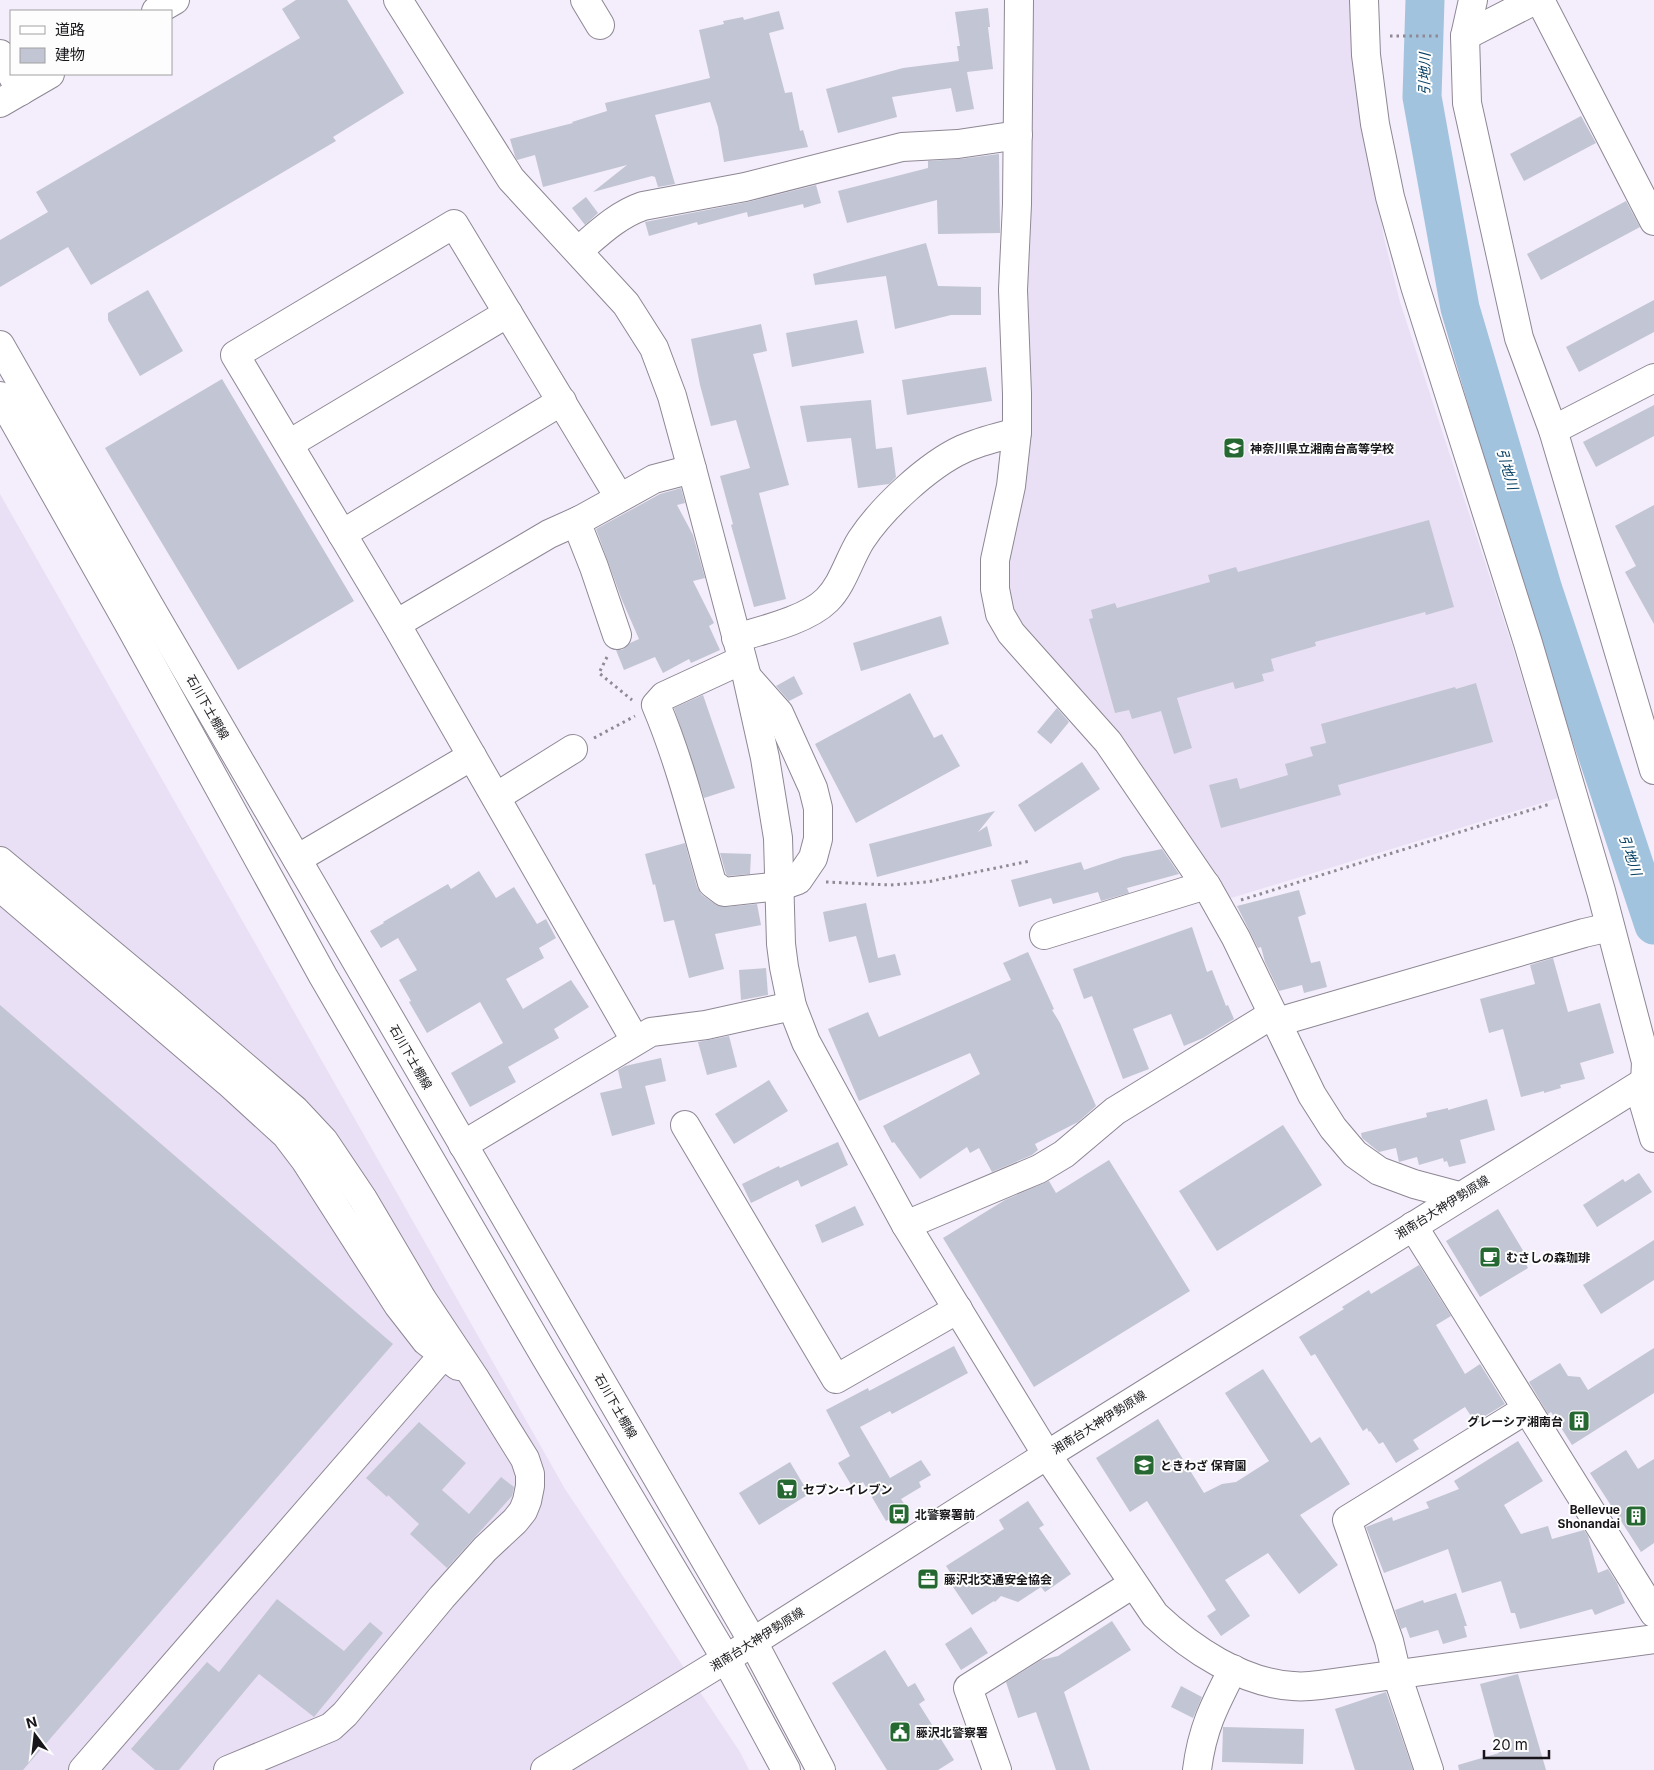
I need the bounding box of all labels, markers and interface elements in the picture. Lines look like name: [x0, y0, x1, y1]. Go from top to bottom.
legend: [10, 10, 172, 75]
text: 道路: [55, 20, 85, 39]
text: 建物: [55, 45, 85, 64]
water label: 引地川: [1415, 51, 1433, 95]
school or university icon: 神奈川県立湘南台高等学校: [1222, 436, 1246, 460]
place label: 神奈川県立湘南台高等学校: [1250, 441, 1394, 456]
water label: 引地川: [1494, 446, 1523, 493]
street label: 石川下土棚線: [184, 672, 232, 742]
water label: 引地川: [1616, 832, 1646, 880]
street label: 石川下土棚線: [387, 1022, 435, 1092]
street label: 湘南台大神伊勢原線: [1392, 1172, 1492, 1242]
cafe icon: むさしの森珈琲: [1478, 1245, 1502, 1269]
place label: むさしの森珈琲: [1506, 1250, 1590, 1265]
street label: 石川下土棚線: [592, 1371, 640, 1441]
street label: 湘南台大神伊勢原線: [1049, 1387, 1149, 1457]
building icon: グレーシア湘南台: [1567, 1409, 1591, 1433]
place label: グレーシア湘南台: [1467, 1414, 1563, 1429]
school or university icon: ときわざ 保育園: [1132, 1453, 1156, 1477]
place label: ときわざ 保育園: [1160, 1458, 1247, 1473]
supermarket icon: セブン-イレブン: [775, 1477, 799, 1501]
place label: セブン-イレブン: [803, 1482, 893, 1497]
bus stop icon: 北警察署前: [887, 1502, 911, 1526]
place label: Bellevue Shonandai: [1558, 1502, 1620, 1531]
building icon: Bellevue Shonandai: [1624, 1504, 1648, 1528]
place label: 北警察署前: [915, 1507, 975, 1522]
office icon: 藤沢北交通安全協会: [916, 1567, 940, 1591]
place label: 藤沢北交通安全協会: [944, 1572, 1052, 1587]
street label: 湘南台大神伊勢原線: [707, 1604, 807, 1674]
north arrow: [10, 1710, 60, 1760]
text: N: [24, 1712, 39, 1732]
public building icon: 藤沢北警察署: [888, 1720, 912, 1744]
place label: 藤沢北警察署: [916, 1725, 988, 1740]
scale bar: [1484, 1728, 1549, 1760]
text: 20 m: [1492, 1735, 1528, 1754]

